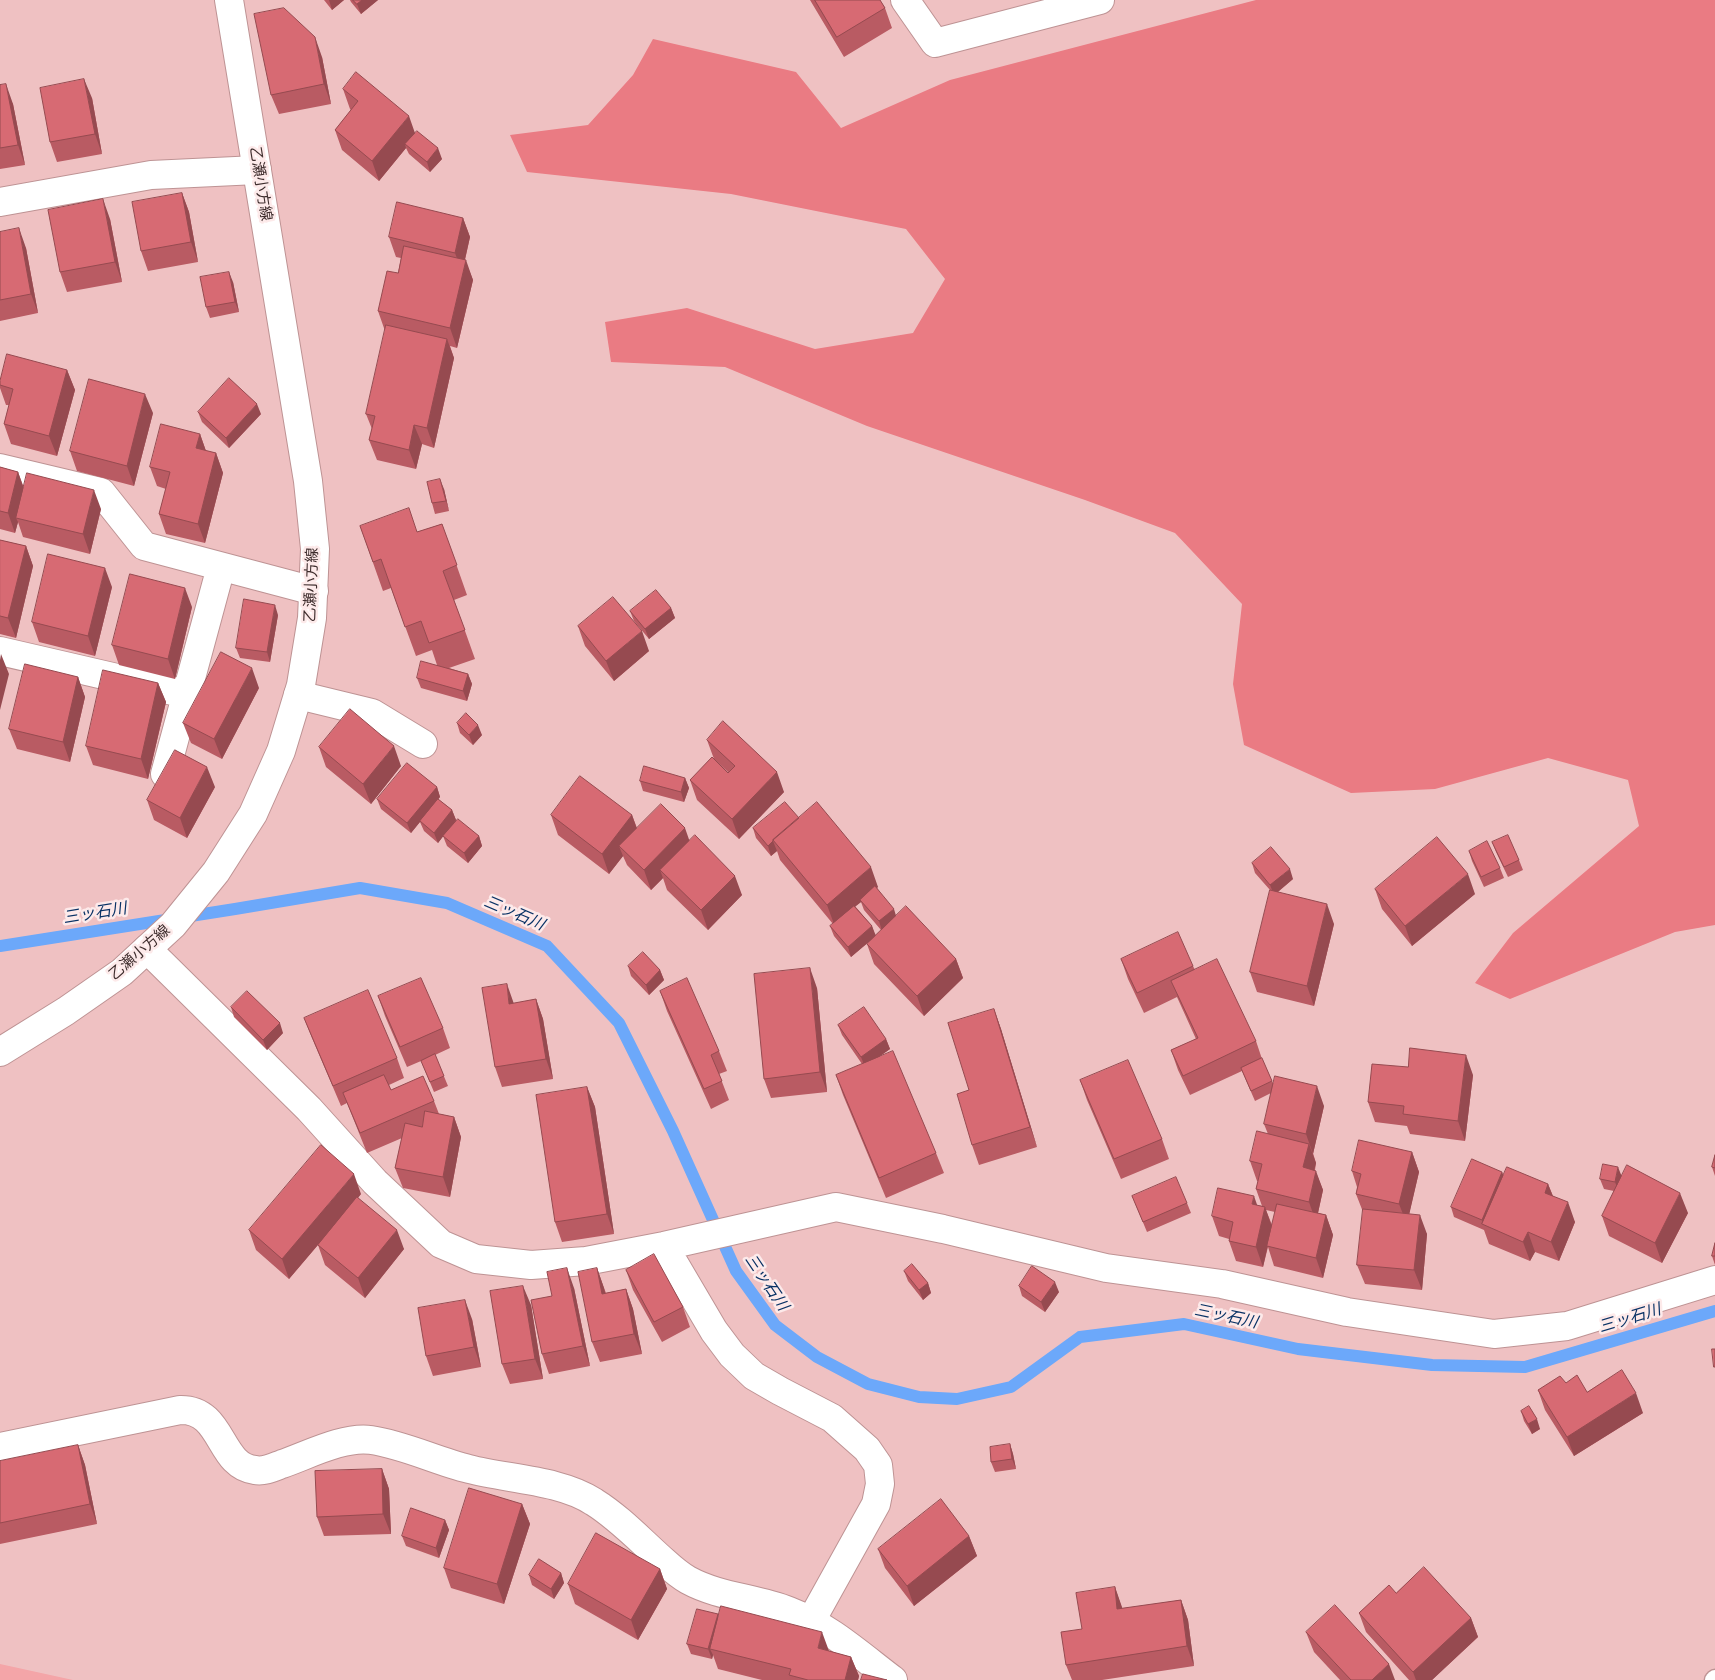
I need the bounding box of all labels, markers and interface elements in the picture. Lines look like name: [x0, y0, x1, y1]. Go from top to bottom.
street label: 乙瀬小方線: [245, 146, 275, 222]
street label: 乙瀬小方線: [302, 547, 322, 623]
water label: 三ッ石川: [481, 893, 547, 935]
water label: 三ッ石川: [62, 900, 128, 928]
street label: 乙瀬小方線: [106, 922, 174, 984]
water label: 三ッ石川: [740, 1251, 792, 1315]
water label: 三ッ石川: [1597, 1300, 1663, 1338]
water label: 三ッ石川: [1193, 1301, 1259, 1333]

